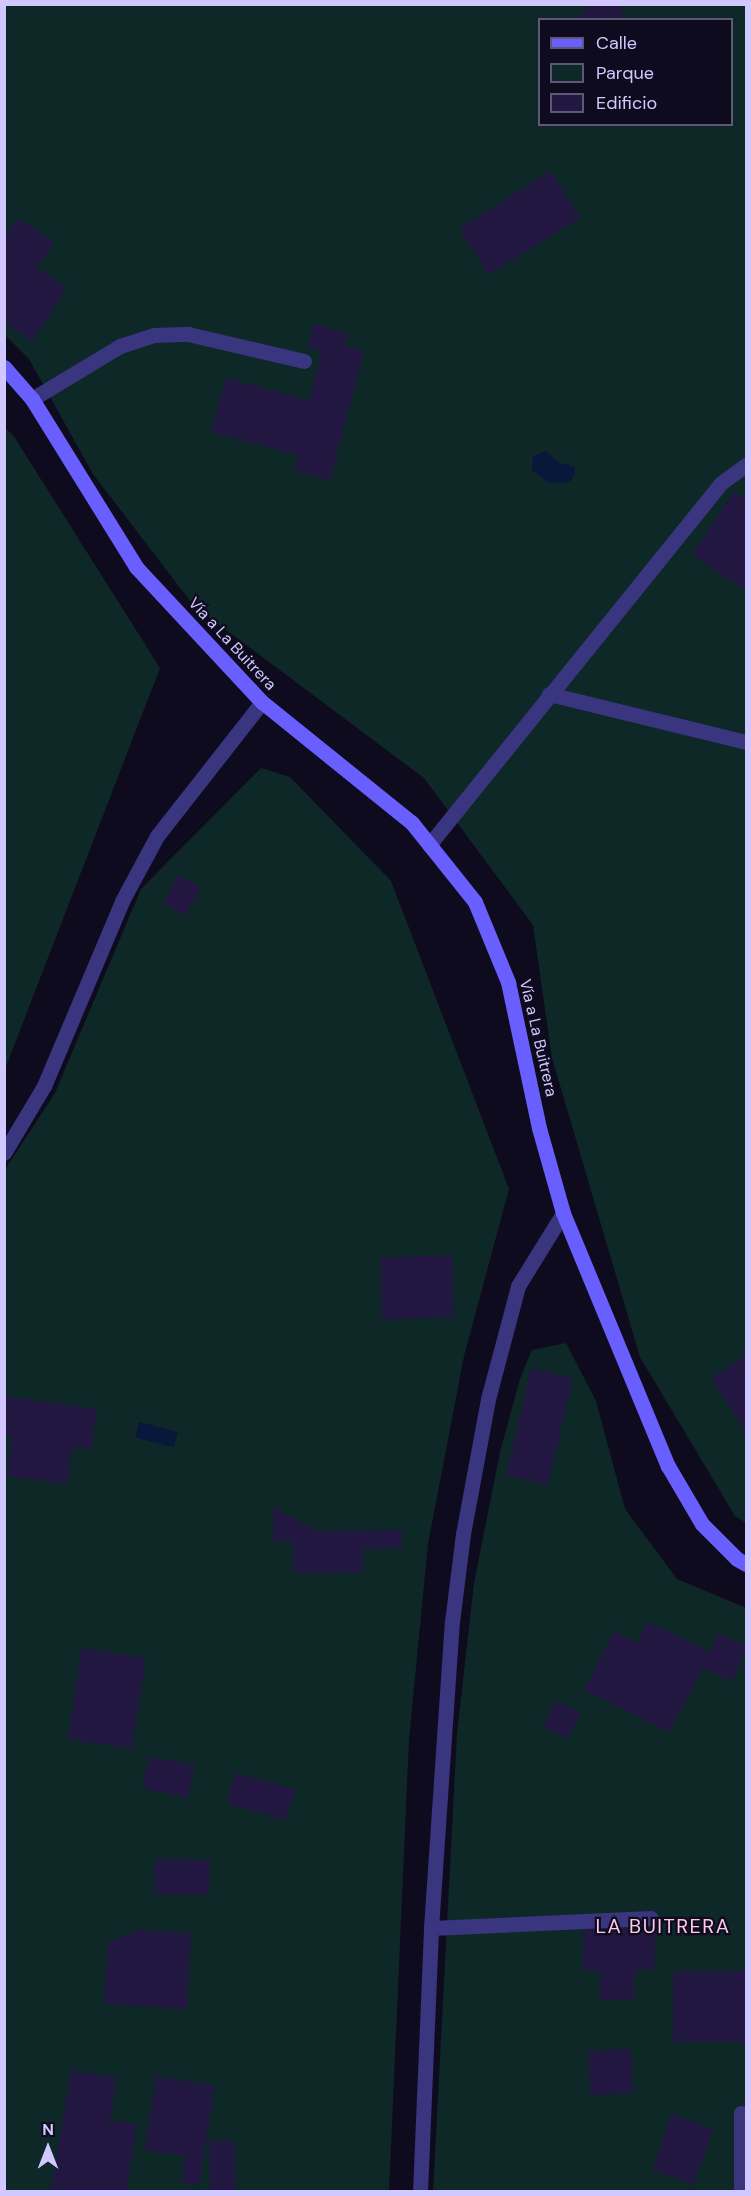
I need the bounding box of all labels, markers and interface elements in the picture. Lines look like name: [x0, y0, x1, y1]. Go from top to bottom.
legend: [538, 18, 733, 126]
text: Calle: [596, 31, 637, 55]
text: Parque: [596, 61, 654, 85]
text: Edificio: [596, 91, 657, 115]
street label: Vía a La Buitrera: [184, 594, 280, 694]
street label: Vía a La Buitrera: [515, 977, 561, 1099]
district label: LA BUITRERA: [595, 1914, 731, 1938]
north arrow: [18, 2118, 78, 2178]
text: N: [42, 2119, 54, 2140]

